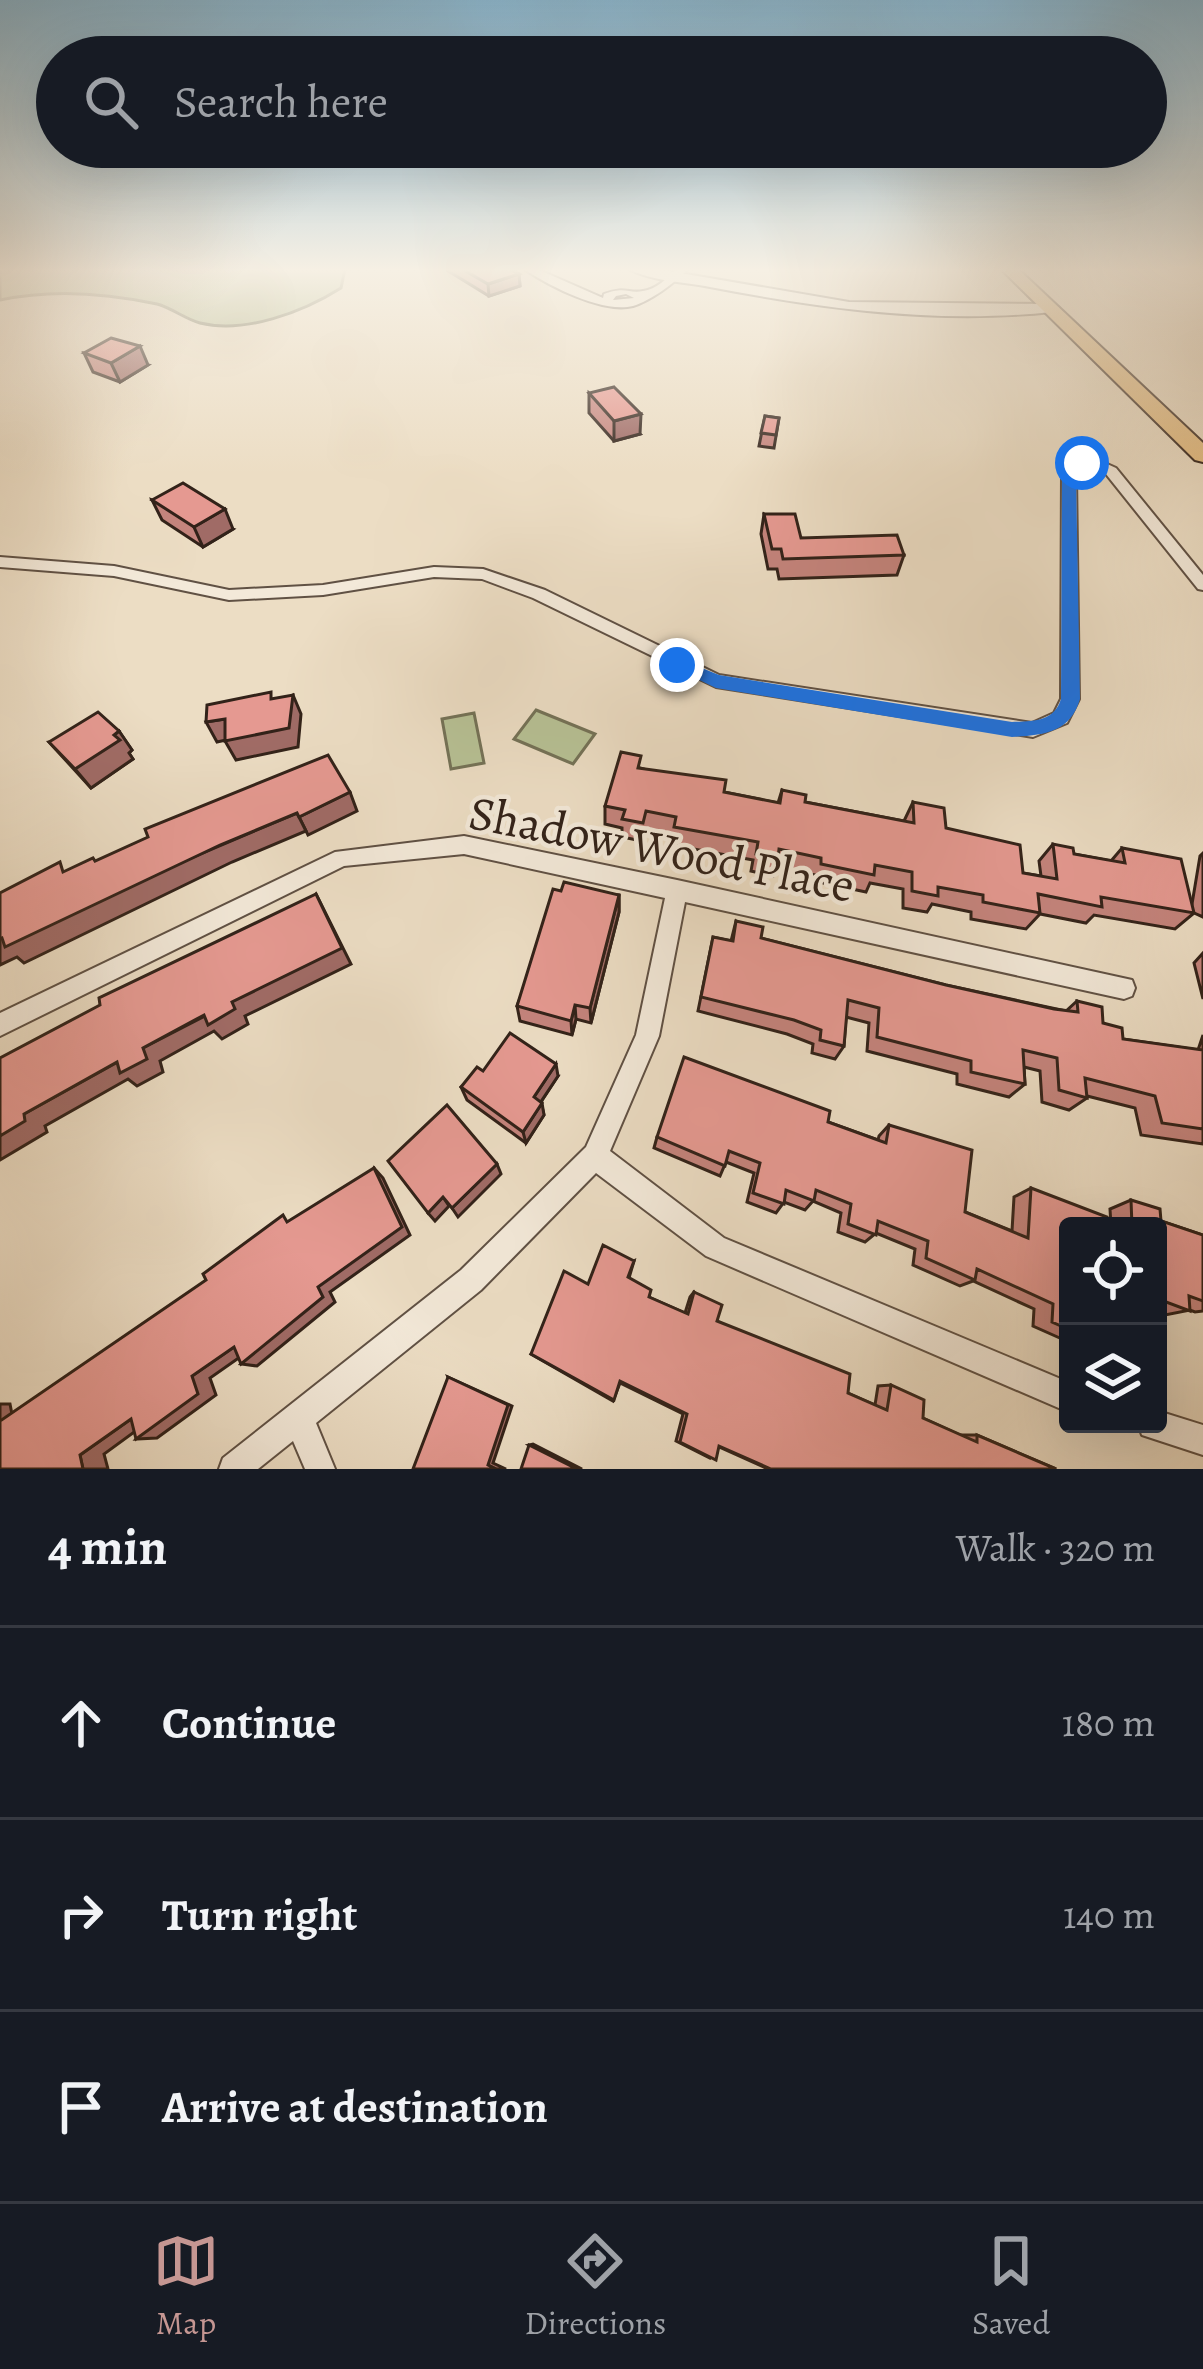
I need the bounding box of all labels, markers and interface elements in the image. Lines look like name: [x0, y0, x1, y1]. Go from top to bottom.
search box: [36, 36, 1167, 168]
icon: search: [78, 69, 144, 135]
text: Search here: [174, 71, 388, 133]
route start: [1055, 436, 1109, 490]
route end: [650, 638, 704, 692]
street label: Shadow Wood Place: [464, 779, 860, 919]
map controls: [1059, 1217, 1167, 1433]
button: locate: [1059, 1217, 1167, 1325]
button: layers: [1059, 1325, 1167, 1433]
text: 4 min: [48, 1512, 167, 1582]
text: Walk · 320 m: [956, 1521, 1155, 1574]
icon: ahead: [48, 1690, 114, 1756]
text: Continue: [162, 1692, 336, 1754]
text: 180 m: [1062, 1696, 1155, 1749]
icon: right: [48, 1882, 114, 1948]
text: Turn right: [162, 1884, 357, 1946]
text: 140 m: [1063, 1888, 1155, 1941]
icon: arrive: [48, 2074, 114, 2140]
text: Arrive at destination: [162, 2076, 548, 2138]
tab: Map: [153, 2228, 219, 2345]
tab: Directions: [525, 2228, 666, 2345]
tab: Saved: [972, 2228, 1050, 2345]

